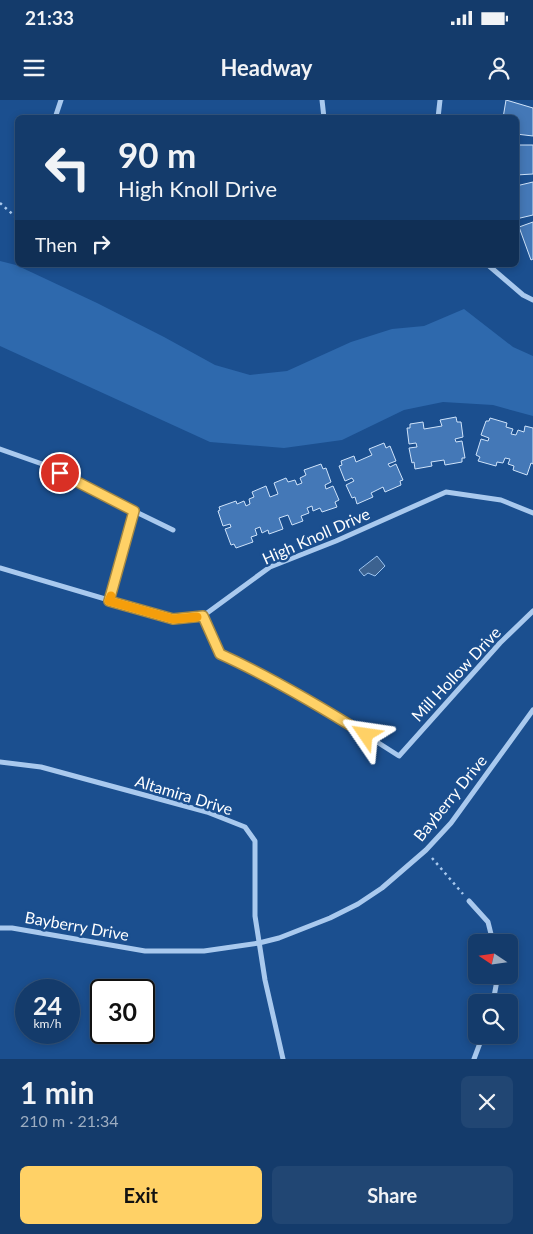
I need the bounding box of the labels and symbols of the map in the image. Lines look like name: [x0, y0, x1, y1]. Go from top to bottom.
pin: [39, 452, 81, 494]
street label: High Knoll Drive: [259, 503, 372, 568]
street label: Mill Hollow Drive: [407, 622, 504, 725]
position arrow: [339, 708, 391, 760]
street label: Bayberry Drive: [409, 751, 490, 845]
street label: Altamira Drive: [133, 771, 235, 818]
street label: Bayberry Drive: [24, 907, 131, 944]
north arrow: [468, 934, 518, 984]
speed limit sign: 30: [90, 979, 155, 1044]

